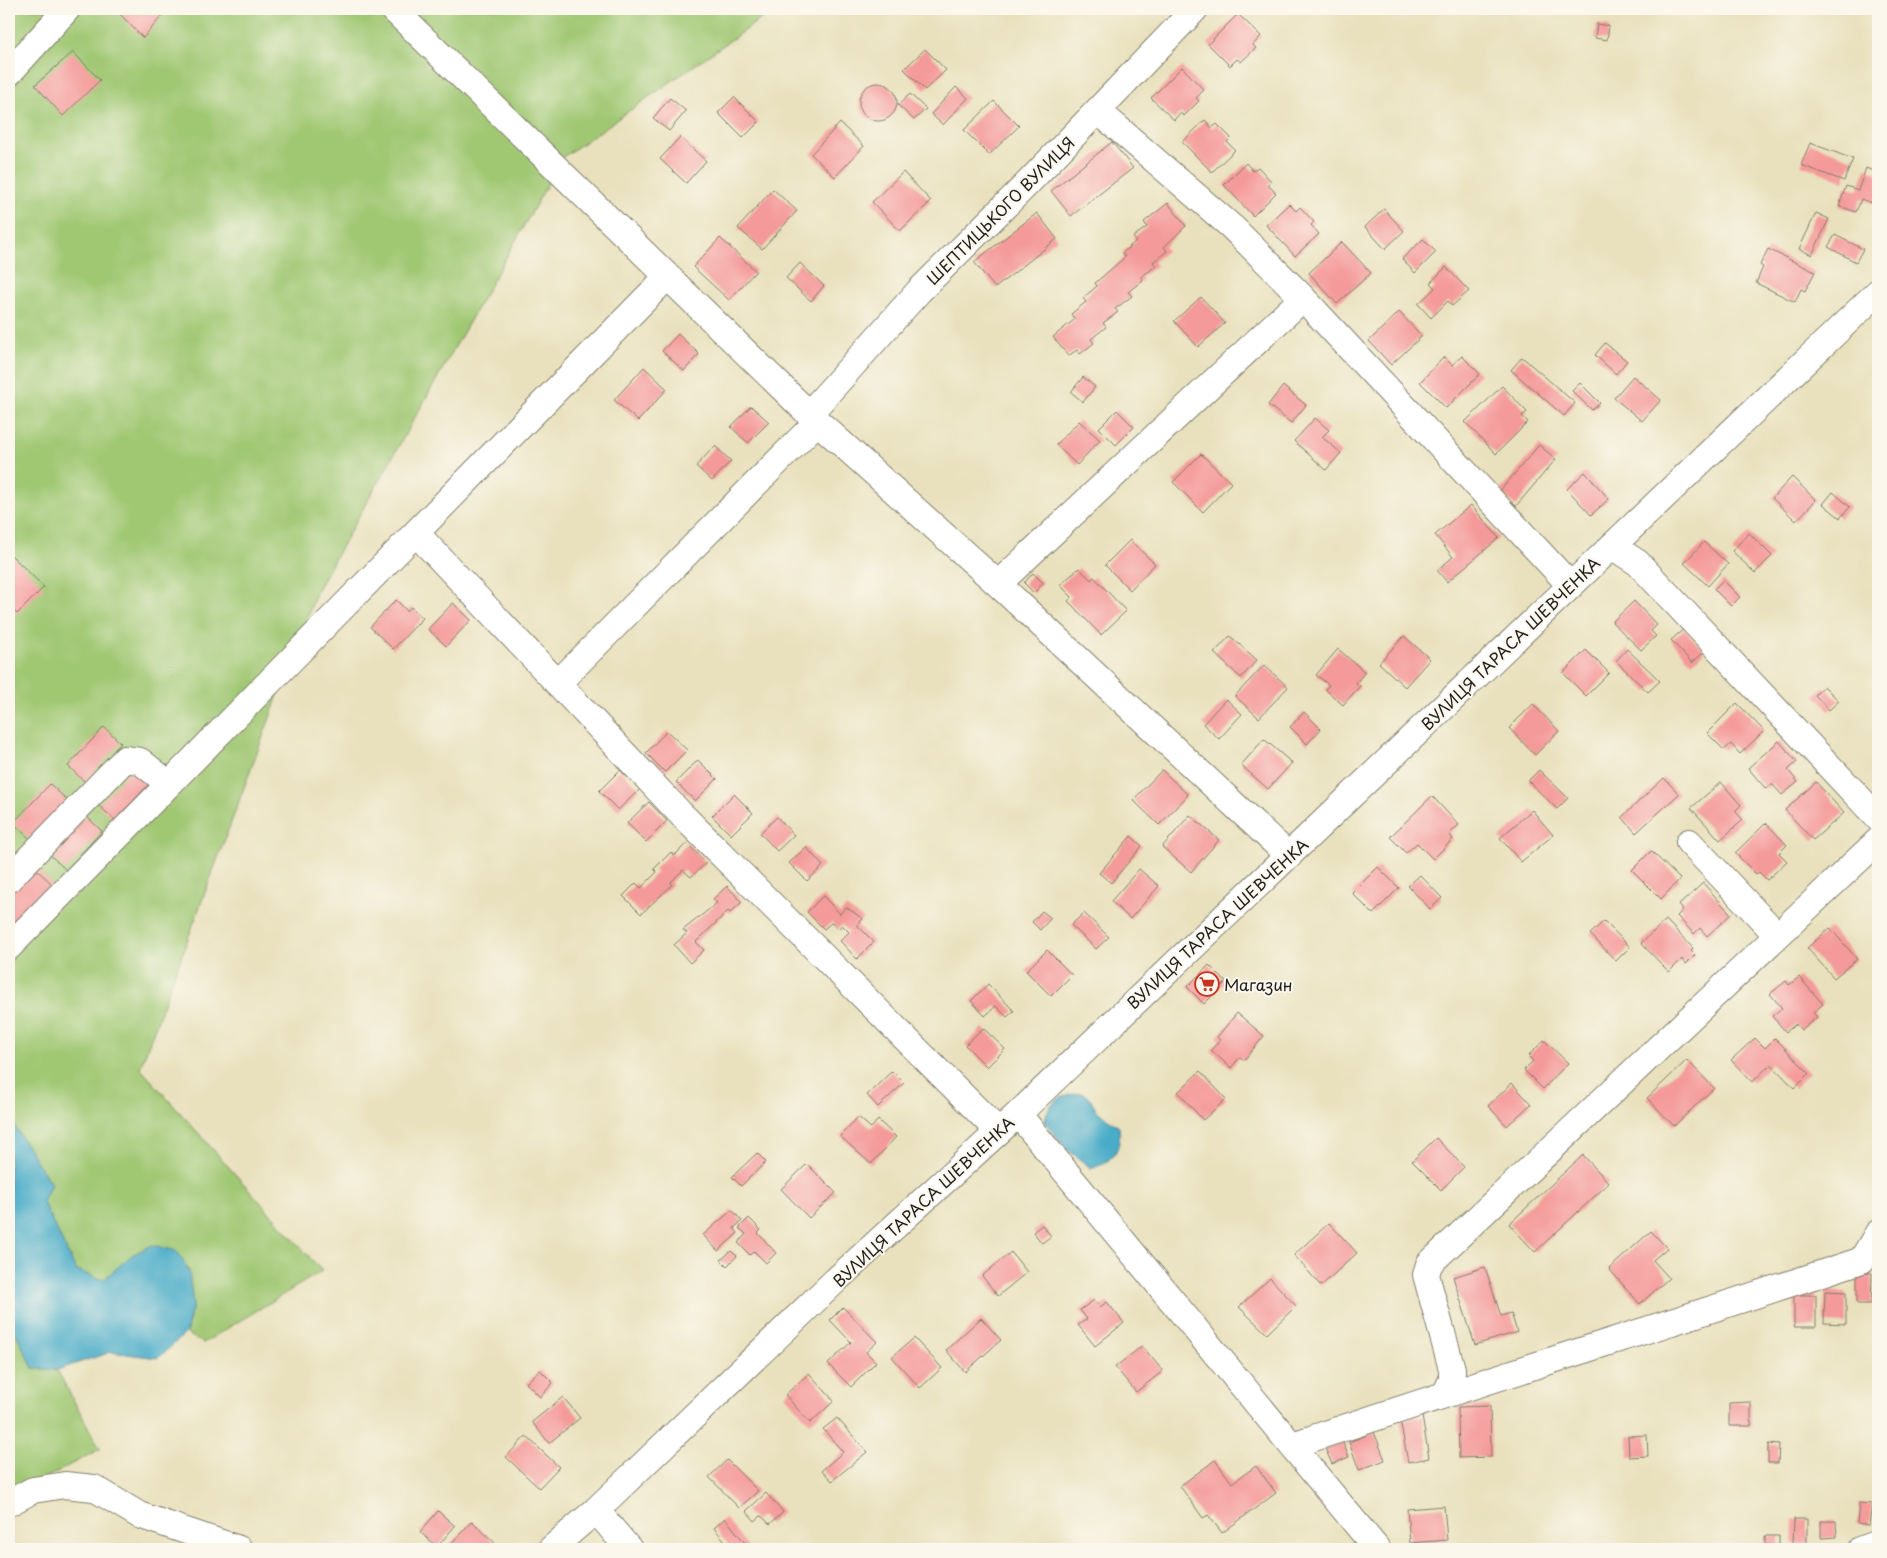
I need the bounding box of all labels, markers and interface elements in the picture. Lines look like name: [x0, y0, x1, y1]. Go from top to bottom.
street label: ШЕПТИЦЬКОГО ВУЛИЦЯ: [920, 130, 1080, 290]
street label: ВУЛИЦЯ ТАРАСА ШЕВЧЕНКА: [1415, 551, 1605, 735]
street label: ВУЛИЦЯ ТАРАСА ШЕВЧЕНКА: [1121, 832, 1313, 1014]
supermarket icon: Магазин: [1194, 971, 1220, 997]
place label: Магазин: [1224, 972, 1293, 996]
street label: ВУЛИЦЯ ТАРАСА ШЕВЧЕНКА: [827, 1110, 1019, 1292]

